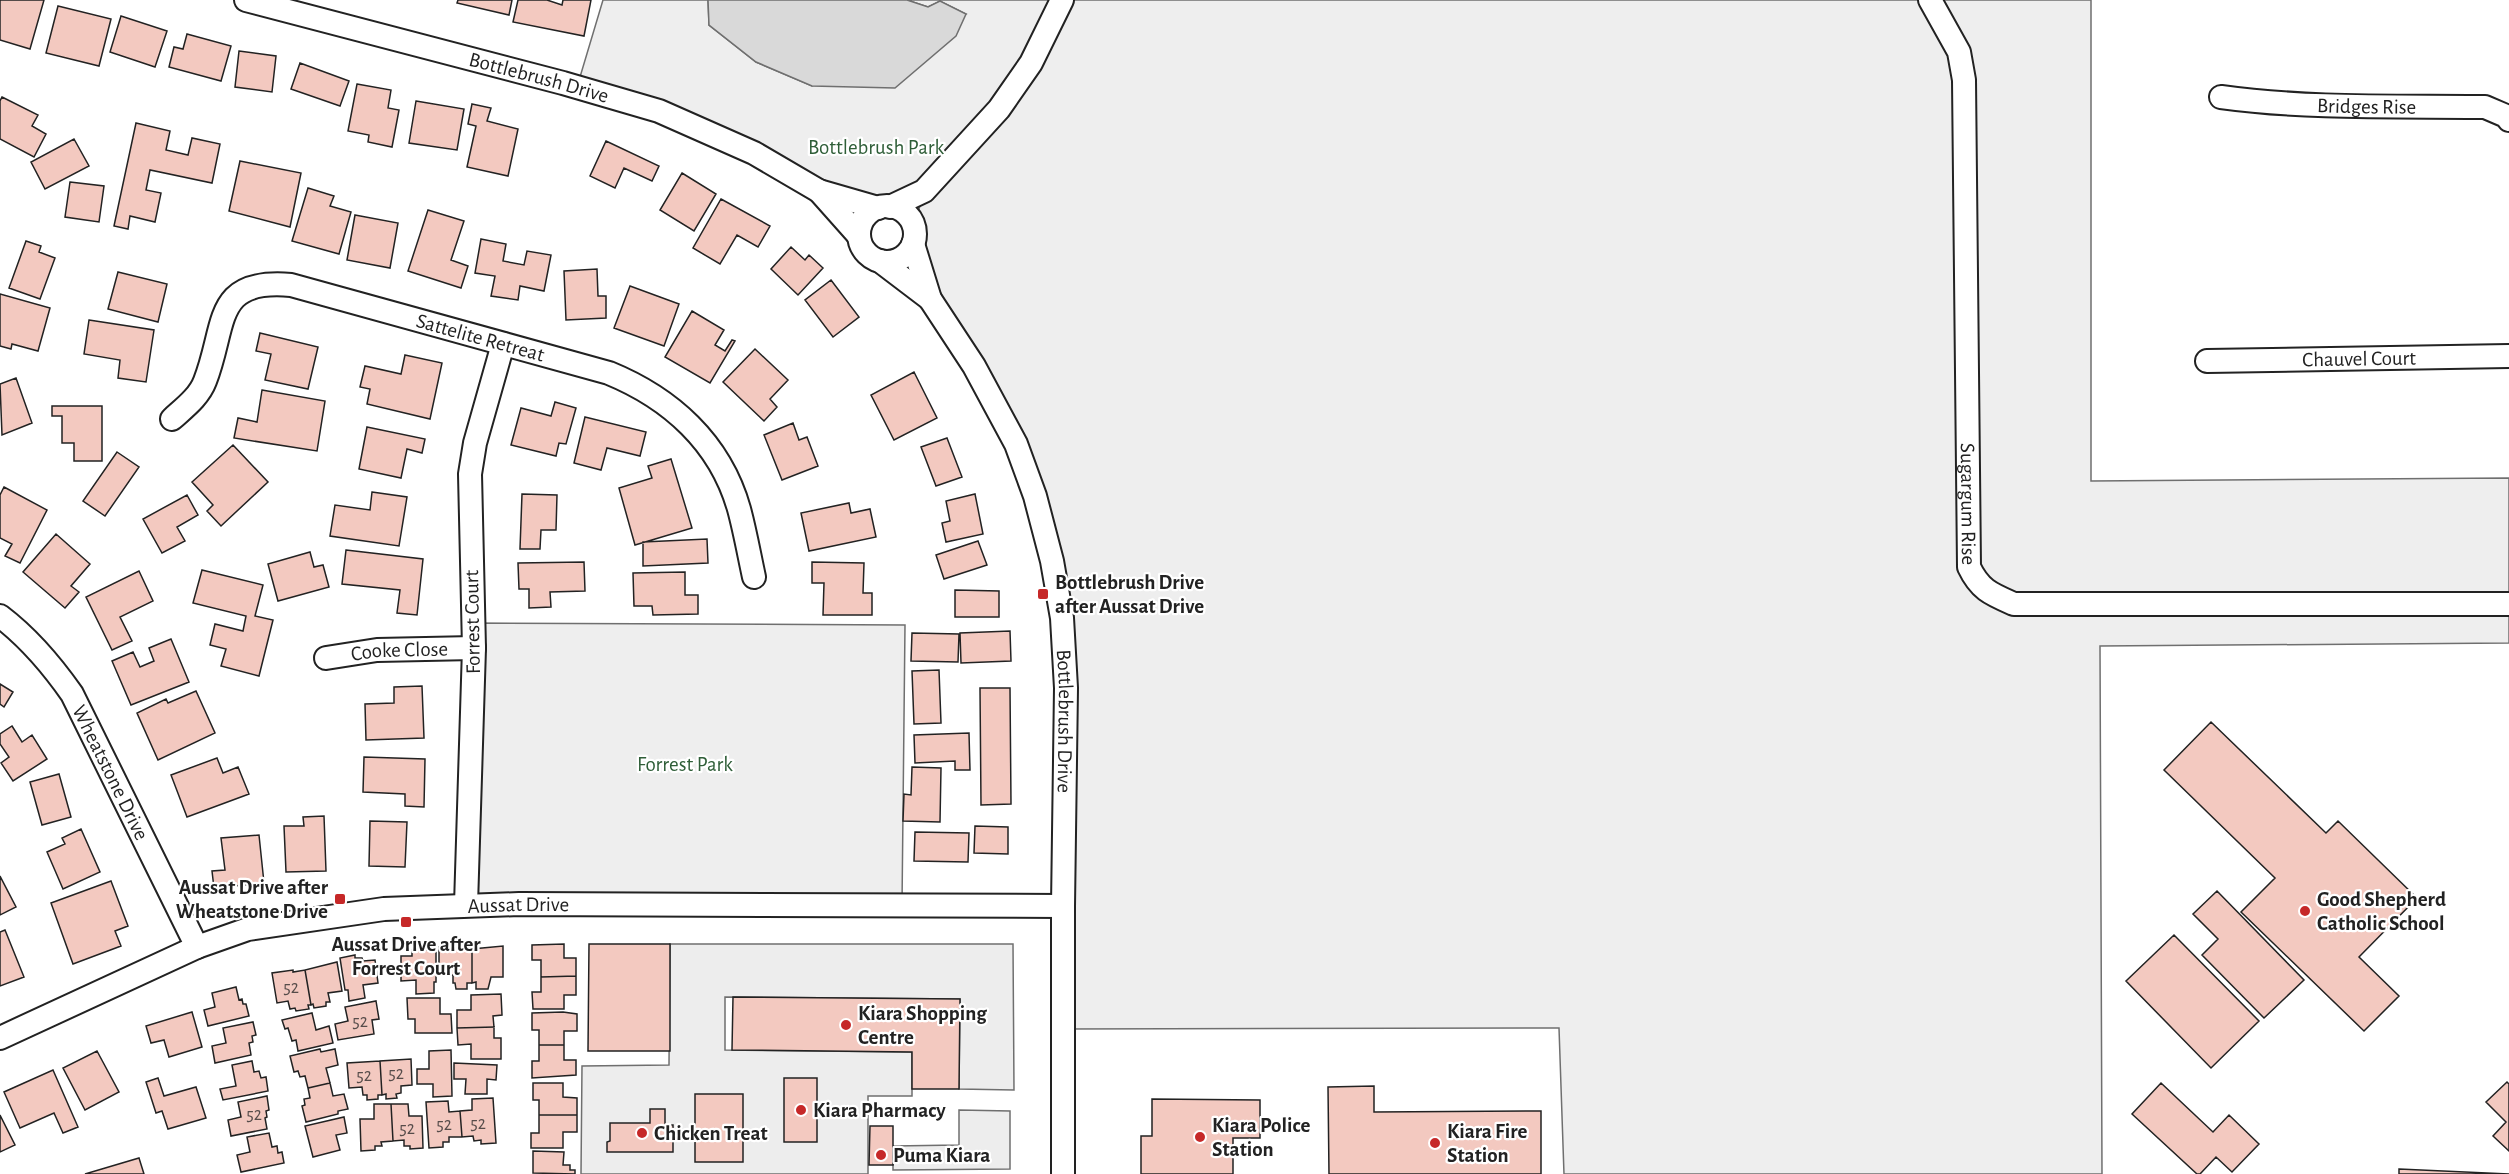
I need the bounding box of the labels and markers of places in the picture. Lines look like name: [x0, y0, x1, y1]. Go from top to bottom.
place label: Bottlebrush Drive after Aussat Drive: [1055, 572, 1204, 617]
marker: Bottlebrush Drive after Aussat Drive: [1036, 587, 1050, 601]
place label: Aussat Drive after Wheatstone Drive: [176, 877, 329, 922]
place label: Good Shepherd Catholic School: [2317, 889, 2446, 934]
marker: Aussat Drive after Wheatstone Drive: [333, 892, 347, 906]
marker: Good Shepherd Catholic School: [2298, 904, 2312, 918]
marker: Aussat Drive after Forrest Court: [399, 915, 413, 929]
place label: Aussat Drive after Forrest Court: [331, 934, 481, 979]
place label: Kiara Shopping Centre: [858, 1003, 987, 1048]
marker: Kiara Shopping Centre: [839, 1018, 853, 1032]
place label: Kiara Pharmacy: [813, 1100, 946, 1121]
marker: Kiara Pharmacy: [794, 1103, 808, 1117]
place label: Kiara Police Station: [1212, 1115, 1311, 1160]
place label: Kiara Fire Station: [1447, 1121, 1527, 1166]
place label: Chicken Treat: [654, 1123, 768, 1144]
marker: Chicken Treat: [635, 1126, 649, 1140]
marker: Kiara Police Station: [1193, 1130, 1207, 1144]
marker: Kiara Fire Station: [1428, 1136, 1442, 1150]
place label: Puma Kiara: [893, 1145, 990, 1166]
marker: Puma Kiara: [874, 1148, 888, 1162]

